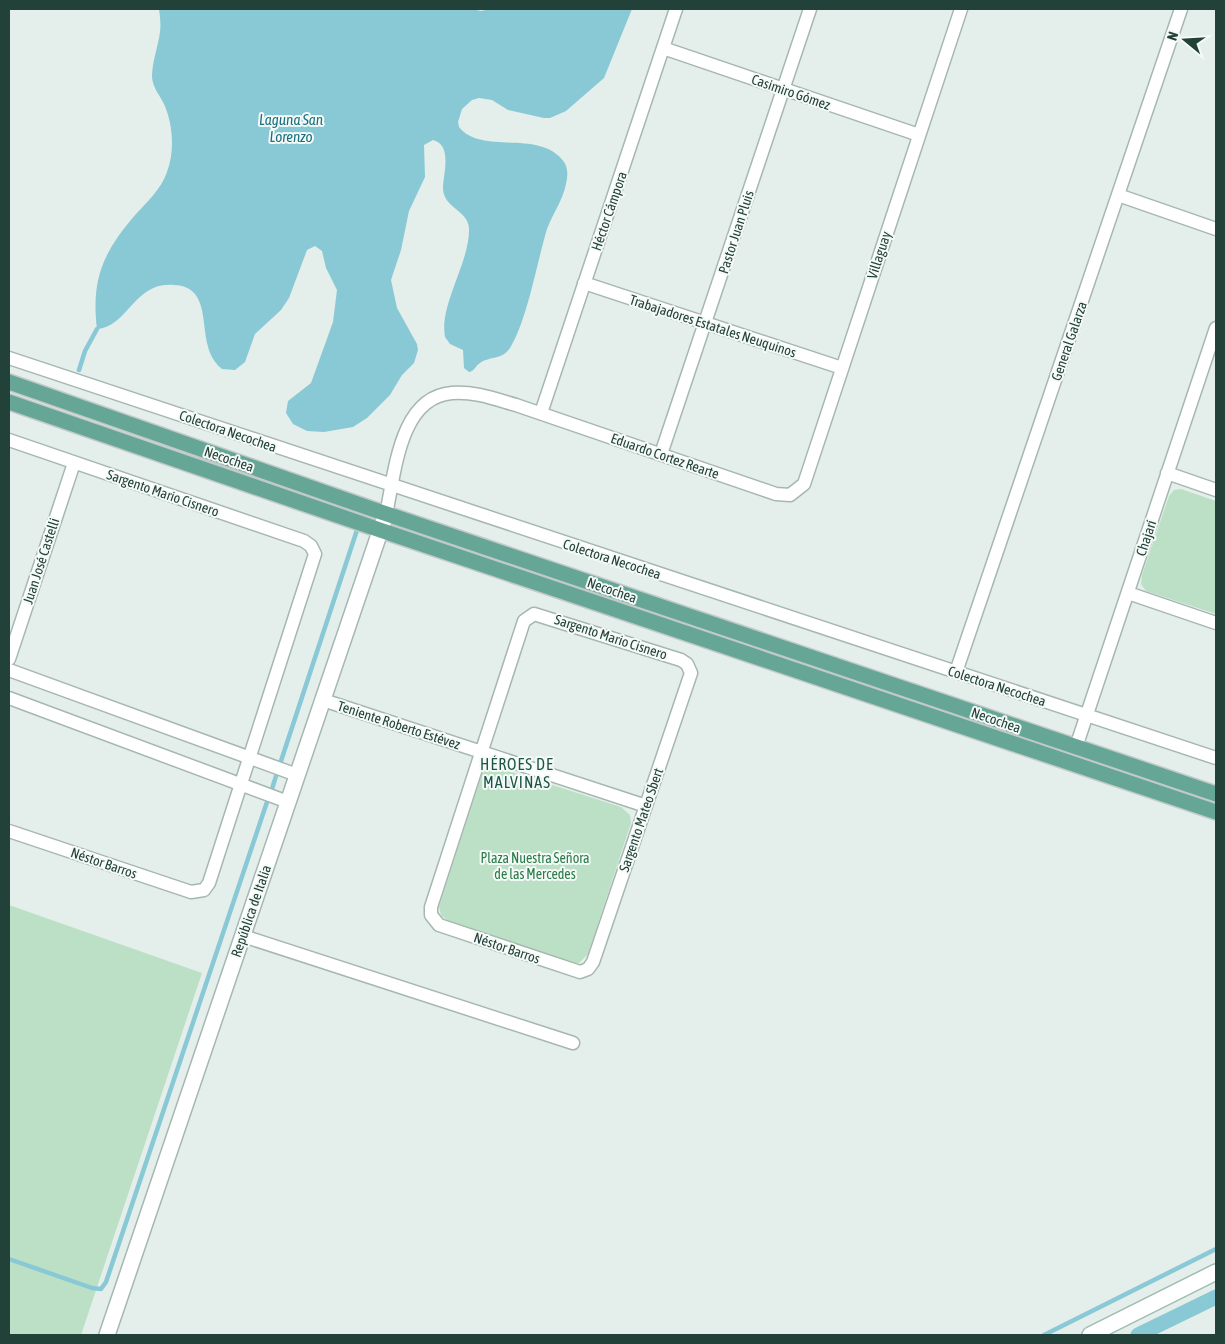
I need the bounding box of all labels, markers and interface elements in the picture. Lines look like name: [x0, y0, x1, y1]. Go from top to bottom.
north arrow: [1160, 15, 1210, 65]
text: N: [1164, 30, 1182, 42]
street label: Casimiro Gómez: [749, 71, 833, 113]
water label: Laguna San Lorenzo: [259, 111, 323, 145]
street label: Héctor Cámpora: [588, 169, 630, 253]
street label: Pastor Juan Pluis: [715, 188, 757, 276]
street label: Villaguay: [864, 229, 894, 281]
street label: Trabajadores Estatales Neuquinos: [628, 291, 798, 361]
street label: General Galarza: [1048, 299, 1090, 383]
street label: Colectora Necochea: [177, 407, 279, 455]
street label: Eduardo Cortez Rearte: [609, 430, 721, 482]
street label: Necochea: [202, 443, 256, 475]
street label: Sargento Mario Cisnero: [105, 466, 221, 520]
street label: Juan José Castelli: [20, 516, 62, 606]
street label: Chajarí: [1133, 518, 1159, 558]
street label: Colectora Necochea: [561, 536, 663, 582]
street label: Necochea: [585, 574, 639, 606]
street label: Sargento Mario Cisnero: [553, 611, 669, 663]
street label: Colectora Necochea: [946, 663, 1048, 709]
street label: Teniente Roberto Estévez: [336, 698, 462, 752]
street label: Necochea: [969, 704, 1023, 736]
district label: HÉROES DE MALVINAS: [480, 755, 554, 791]
street label: Sargento Mateo Sbert: [616, 766, 666, 874]
street label: Néstor Barros: [69, 844, 139, 882]
park label: Plaza Nuestra Señora de las Mercedes: [480, 850, 590, 882]
street label: República de Italia: [228, 863, 274, 959]
street label: Néstor Barros: [472, 929, 542, 967]

